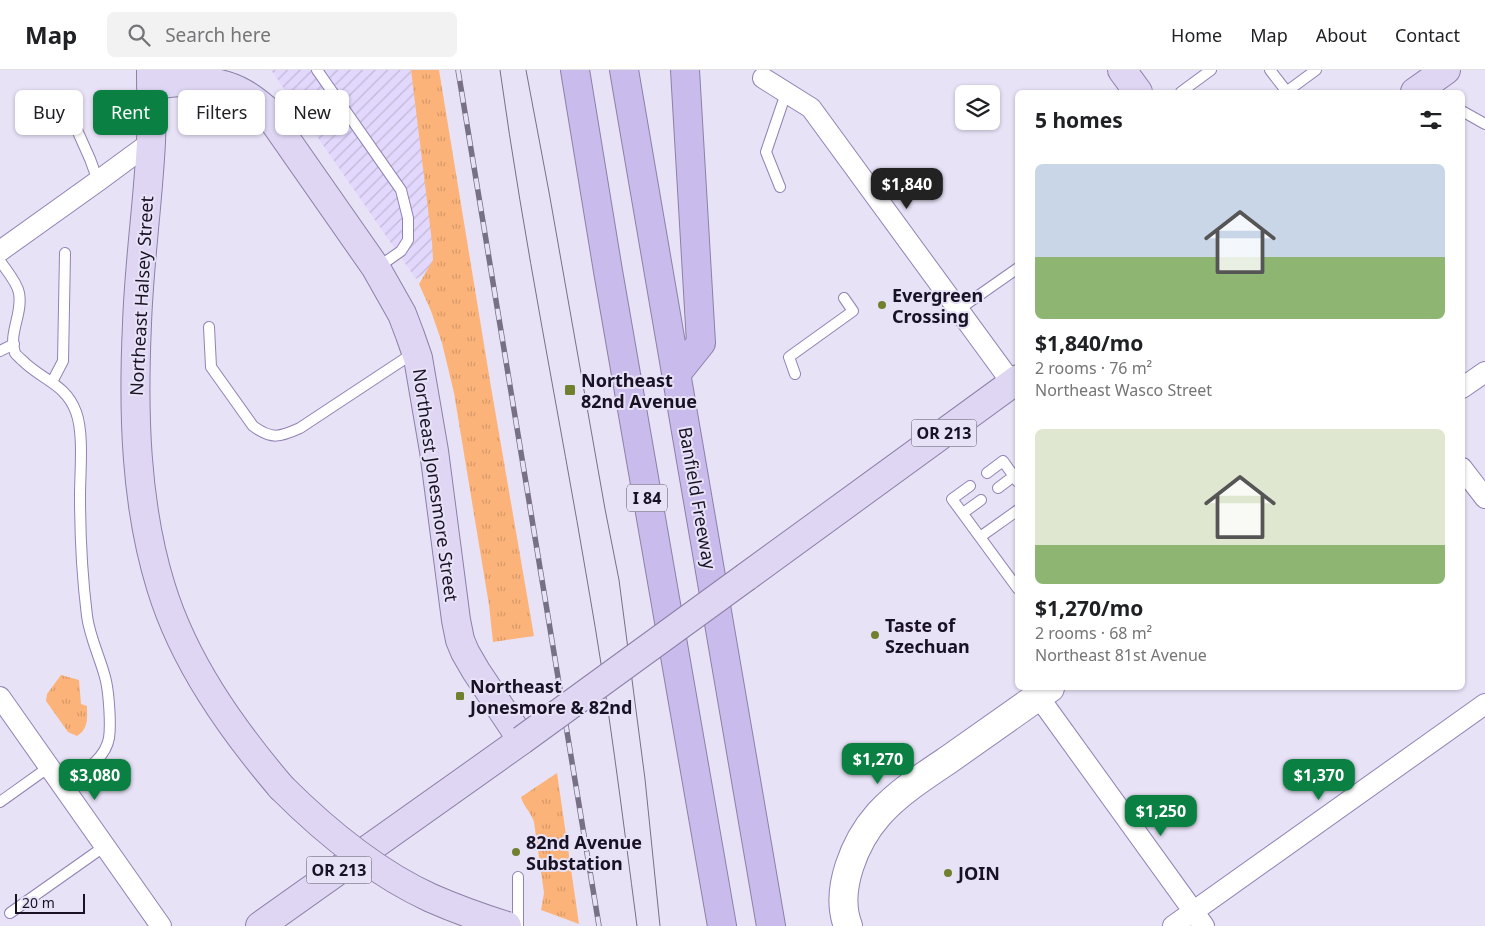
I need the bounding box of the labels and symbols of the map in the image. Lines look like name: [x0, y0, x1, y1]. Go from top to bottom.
pin: $1,840: [866, 168, 948, 210]
street label: Northeast Halsey Street: [124, 195, 158, 397]
place label: Evergreen Crossing: [892, 283, 983, 328]
marker: Evergreen Crossing: [876, 299, 888, 311]
street label: Northeast Jonesmore Street: [408, 367, 464, 604]
place label: Northeast 82nd Avenue: [581, 368, 697, 413]
marker: Northeast 82nd Avenue: [563, 383, 577, 397]
road number: OR 213: [912, 419, 976, 446]
street label: Banfield Freeway: [674, 425, 722, 572]
road number: I 84: [627, 484, 667, 512]
place label: Taste of Szechuan: [885, 613, 970, 658]
marker: Taste of Szechuan: [869, 629, 881, 641]
place label: Northeast Jonesmore & 82nd: [468, 674, 632, 719]
marker: Northeast Jonesmore & 82nd: [454, 690, 466, 702]
pin: $1,270: [837, 742, 919, 785]
pin: $3,080: [54, 758, 136, 801]
pin: $1,370: [1278, 758, 1360, 801]
pin: $1,250: [1120, 794, 1202, 837]
place label: 82nd Avenue Substation: [526, 830, 642, 875]
marker: 82nd Avenue Substation: [510, 846, 522, 858]
road number: OR 213: [306, 856, 372, 884]
place label: JOIN: [956, 861, 1000, 885]
marker: JOIN: [942, 867, 954, 879]
scale bar: [15, 891, 85, 914]

